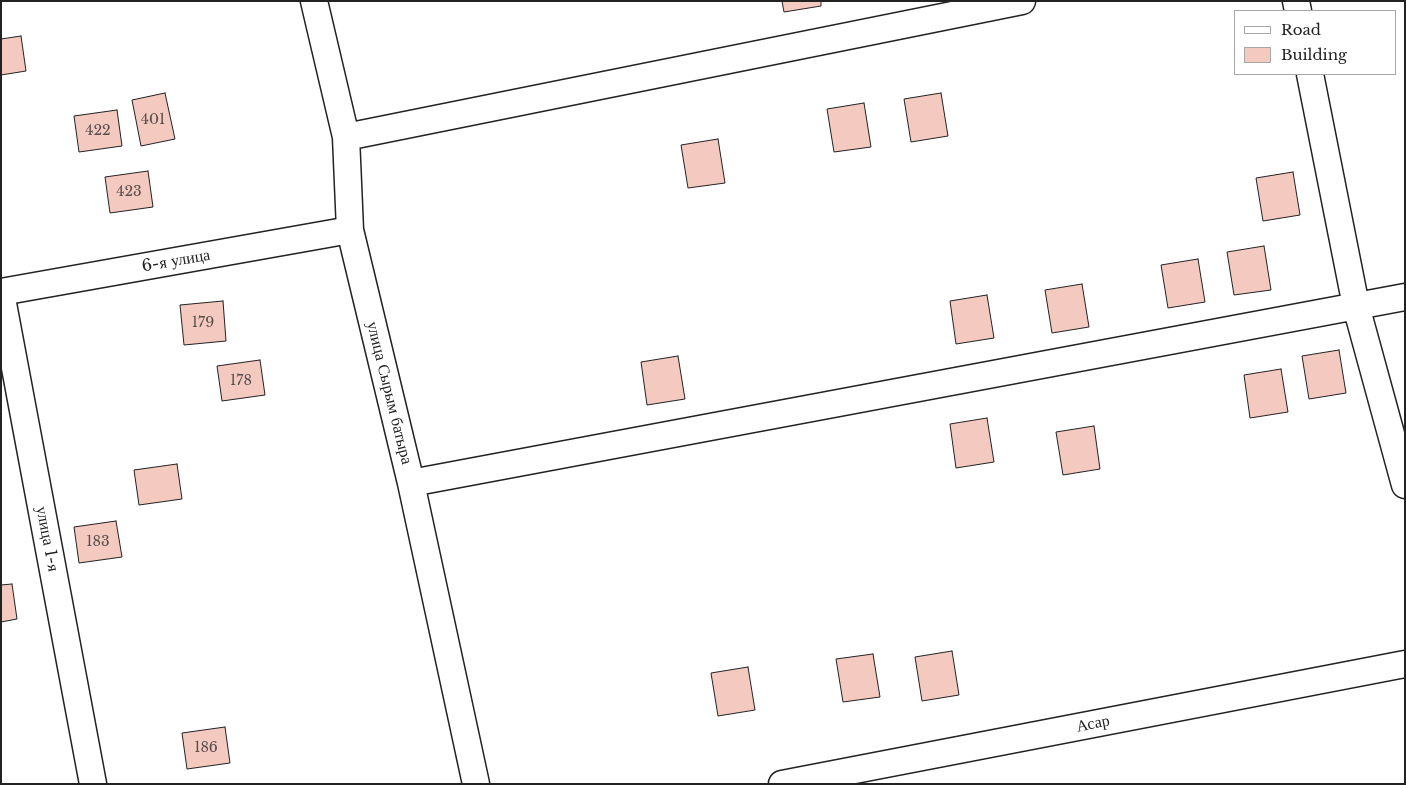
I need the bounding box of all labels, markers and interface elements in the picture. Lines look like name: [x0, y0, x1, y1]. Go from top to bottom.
legend: [1234, 10, 1396, 75]
text: Road: [1281, 20, 1321, 39]
text: Building: [1281, 45, 1347, 64]
house number: 401: [141, 112, 165, 128]
house number: 422: [85, 123, 111, 139]
house number: 423: [116, 184, 142, 200]
street label: 6-я улица: [140, 246, 212, 276]
house number: 179: [192, 315, 214, 331]
street label: улица Сырым батыра: [362, 320, 416, 466]
house number: 178: [230, 373, 252, 389]
street label: улица 1-я: [31, 505, 63, 573]
house number: 183: [86, 534, 110, 550]
street label: Асар: [1075, 711, 1111, 737]
house number: 186: [194, 740, 218, 756]

